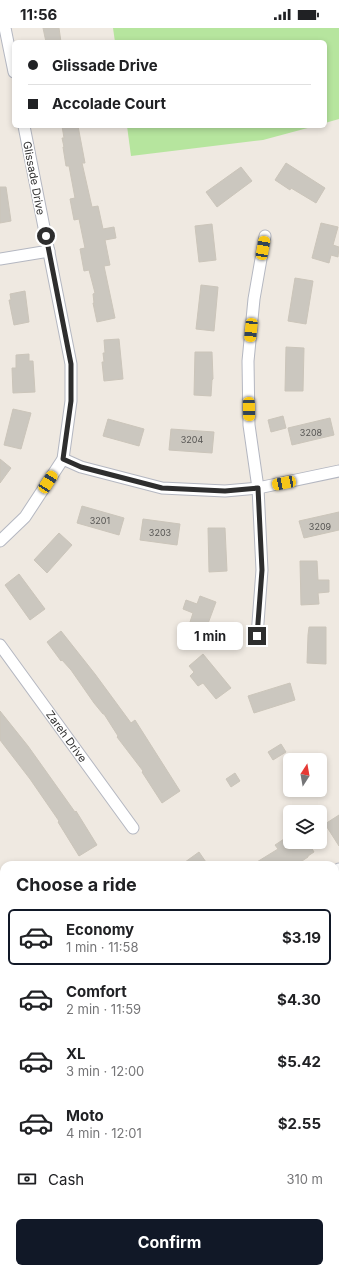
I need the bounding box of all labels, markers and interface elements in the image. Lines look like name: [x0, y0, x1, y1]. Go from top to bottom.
text: 11:56: [20, 5, 57, 24]
text: Glissade Drive: [52, 56, 158, 75]
text: Accolade Court: [52, 94, 166, 113]
street label: Glissade Drive: [20, 140, 48, 216]
route start: [37, 227, 55, 245]
car: [255, 235, 271, 261]
car: [244, 317, 258, 343]
car: [243, 397, 255, 421]
house number: 3208: [300, 427, 323, 438]
house number: 3204: [181, 434, 203, 445]
car: [36, 469, 60, 495]
car: [271, 475, 297, 491]
house number: 3201: [90, 515, 110, 526]
house number: 3209: [309, 521, 332, 532]
house number: 3203: [149, 527, 172, 538]
callout: 1 min: [177, 622, 243, 650]
route end: [248, 627, 266, 645]
text: 1 min: [194, 628, 226, 644]
street label: Zareh Drive: [43, 708, 90, 765]
north arrow: [283, 753, 327, 797]
map controls: [283, 753, 327, 849]
button: layers: [283, 805, 327, 849]
text: Choose a ride: [16, 874, 137, 895]
icon: car: [18, 919, 54, 955]
text: Economy: [66, 920, 134, 939]
text: $3.19: [282, 928, 321, 947]
text: 1 min · 11:58: [66, 939, 138, 955]
icon: car: [18, 981, 54, 1017]
text: Comfort: [66, 982, 127, 1001]
text: $4.30: [277, 990, 321, 1009]
text: 2 min · 11:59: [66, 1001, 141, 1017]
icon: car: [18, 1043, 54, 1079]
text: XL: [66, 1044, 86, 1063]
text: $5.42: [277, 1052, 321, 1071]
text: 3 min · 12:00: [66, 1063, 144, 1079]
icon: car: [18, 1105, 54, 1141]
text: Moto: [66, 1106, 104, 1125]
text: $2.55: [278, 1114, 321, 1133]
text: 4 min · 12:01: [66, 1125, 142, 1141]
icon: cash: [16, 1168, 38, 1190]
text: Cash: [48, 1170, 84, 1189]
text: 310 m: [286, 1171, 323, 1187]
button: Confirm: [16, 1219, 323, 1265]

